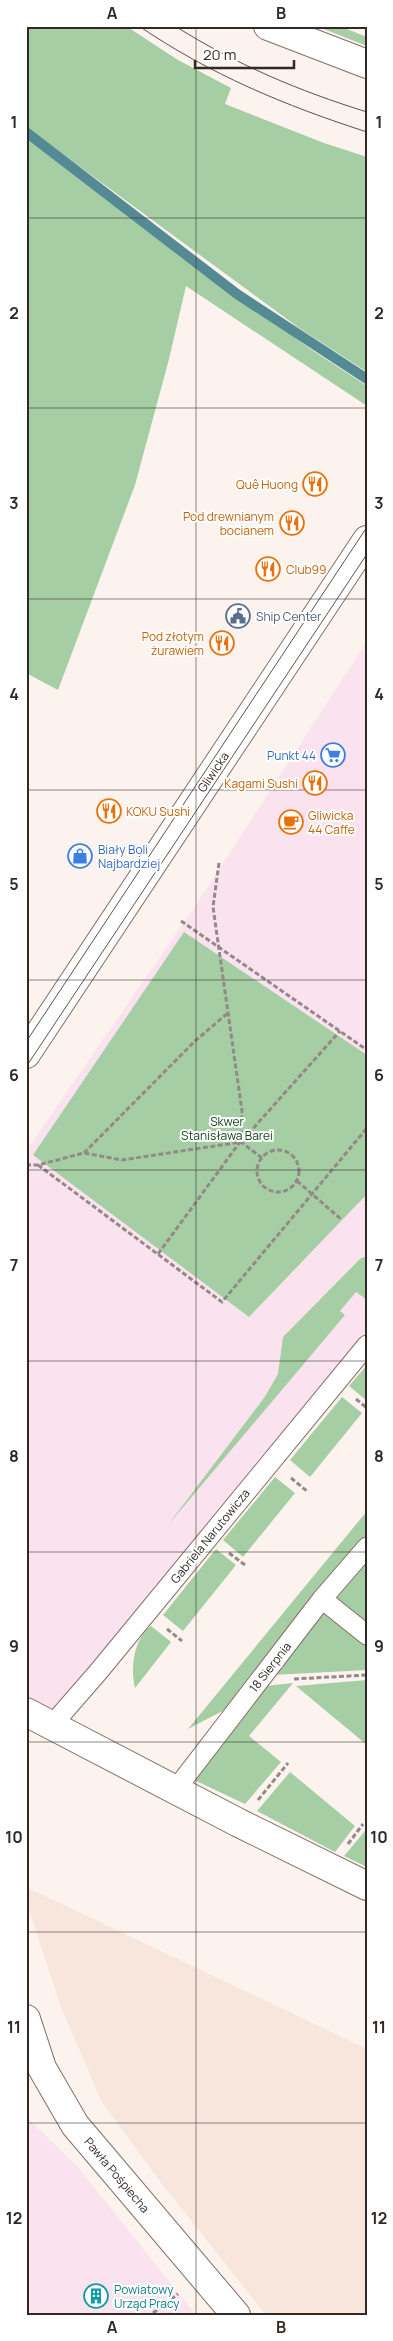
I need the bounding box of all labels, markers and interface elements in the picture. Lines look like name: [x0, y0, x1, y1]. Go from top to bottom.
text: A: [107, 2, 118, 24]
text: B: [276, 2, 286, 24]
scale bar: [195, 38, 294, 70]
text: 20 m: [203, 44, 236, 65]
text: 1: [10, 111, 18, 133]
text: 1: [375, 111, 383, 133]
text: 2: [9, 302, 19, 324]
text: 2: [374, 302, 384, 324]
restaurant icon: Quê Huong: [302, 471, 328, 497]
place label: Quê Huong: [236, 476, 298, 493]
text: 3: [9, 492, 19, 514]
text: 3: [374, 492, 384, 514]
place label: Pod drewnianym bocianem: [183, 508, 274, 539]
restaurant icon: Pod drewnianym bocianem: [279, 510, 305, 536]
restaurant icon: Club99: [255, 556, 281, 582]
place label: Club99: [286, 561, 326, 578]
public building icon: Ship Center: [225, 603, 251, 629]
place label: Ship Center: [256, 608, 322, 625]
place label: Pod złotym żurawiem: [142, 628, 204, 659]
restaurant icon: Pod złotym żurawiem: [209, 630, 235, 656]
text: 4: [9, 683, 19, 705]
text: 4: [374, 683, 384, 705]
supermarket icon: Punkt 44: [320, 742, 346, 768]
place label: Punkt 44: [267, 747, 316, 764]
street label: Gliwicka: [193, 748, 233, 796]
restaurant icon: Kagami Sushi: [302, 770, 328, 796]
place label: Kagami Sushi: [224, 775, 298, 792]
restaurant icon: KOKU Sushi: [96, 798, 122, 824]
place label: KOKU Sushi: [126, 803, 190, 820]
place label: Gliwicka 44 Caffe: [308, 807, 355, 838]
cafe icon: Gliwicka 44 Caffe: [278, 809, 304, 835]
place label: Biały Boli Najbardziej: [98, 841, 160, 872]
shop icon: Biały Boli Najbardziej: [67, 843, 93, 869]
text: 5: [9, 873, 19, 895]
text: 5: [374, 873, 384, 895]
text: 6: [9, 1064, 19, 1086]
text: 6: [374, 1064, 384, 1086]
park label: Skwer Stanisława Barei: [181, 1113, 273, 1144]
text: 7: [10, 1254, 18, 1276]
text: 7: [375, 1254, 383, 1276]
text: 8: [9, 1445, 19, 1467]
text: 8: [374, 1445, 384, 1467]
street label: Gabriela Narutowicza: [166, 1485, 254, 1587]
text: 9: [9, 1635, 19, 1657]
text: 9: [374, 1635, 384, 1657]
street label: 18 Sierpnia: [245, 1638, 295, 1696]
text: 10: [5, 1826, 23, 1848]
text: 10: [370, 1826, 388, 1848]
text: 11: [7, 2016, 21, 2038]
text: 11: [372, 2016, 386, 2038]
street label: Pawła Pośpiecha: [80, 2134, 154, 2216]
text: 12: [6, 2207, 22, 2229]
text: 12: [371, 2207, 387, 2229]
place label: Powiatowy Urząd Pracy: [114, 2281, 180, 2312]
building icon: Powiatowy Urząd Pracy: [83, 2283, 109, 2309]
text: A: [107, 2316, 118, 2338]
text: B: [276, 2316, 286, 2338]

